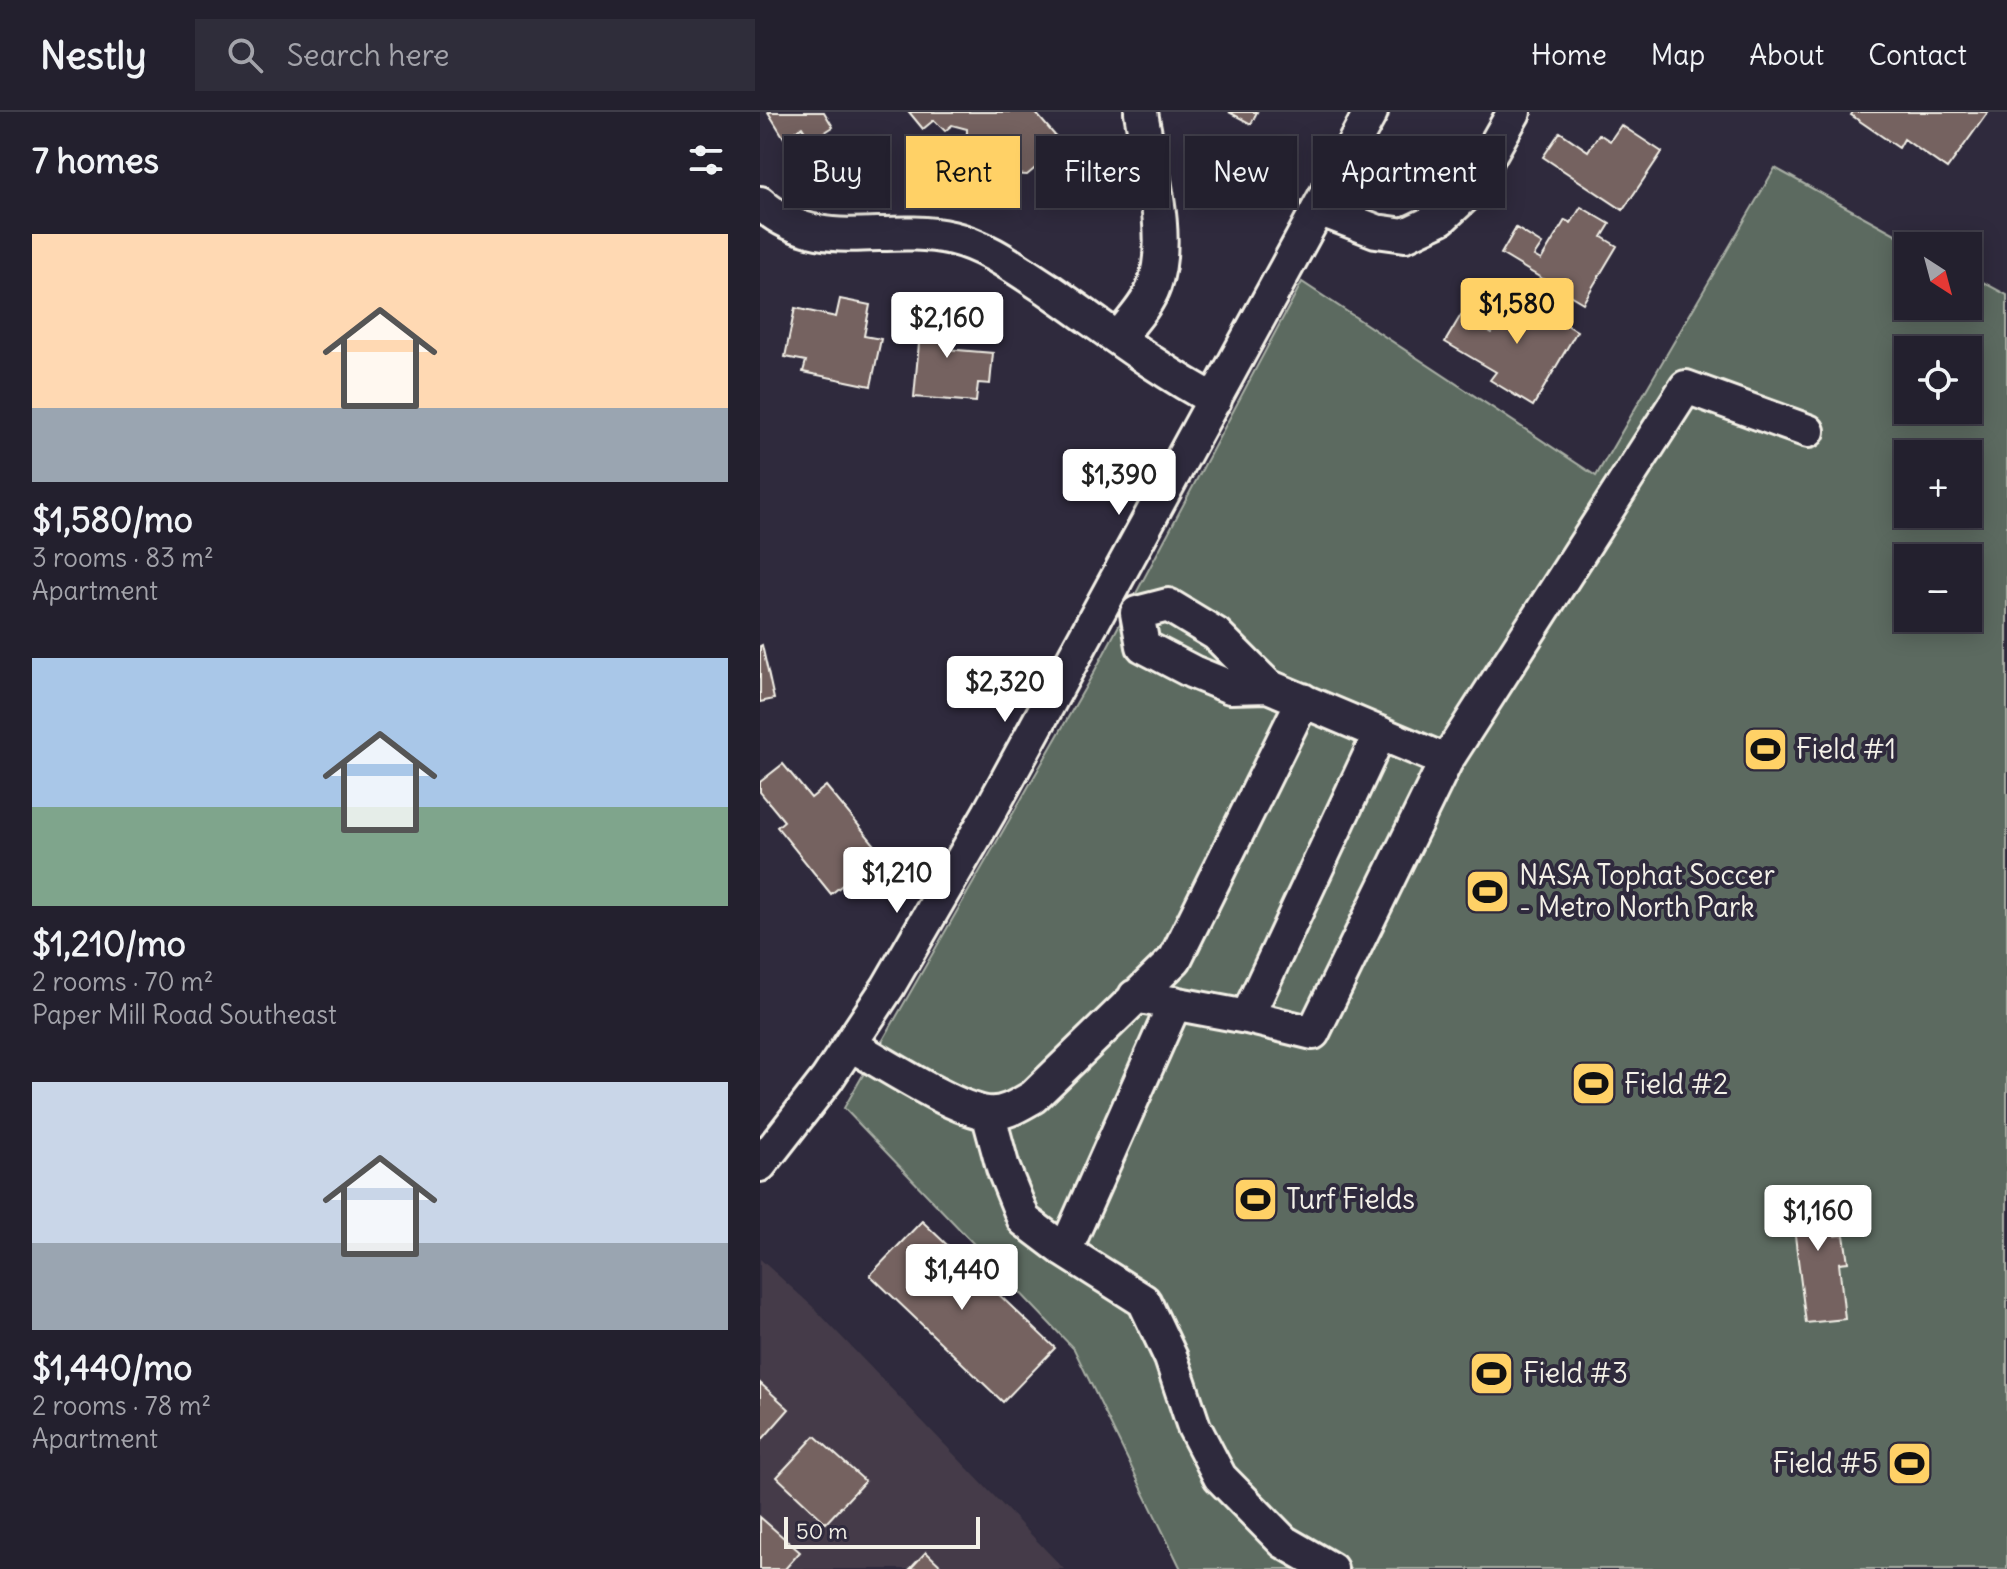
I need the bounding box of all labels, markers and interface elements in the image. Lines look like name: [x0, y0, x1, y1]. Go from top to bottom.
search box: [195, 19, 755, 91]
text: Nestly: [40, 32, 147, 79]
icon: search: [223, 33, 267, 77]
text: Search here: [287, 36, 449, 74]
text: Home: [1531, 37, 1607, 73]
text: Map: [1651, 37, 1705, 73]
text: About: [1749, 37, 1824, 73]
text: Contact: [1868, 37, 1967, 73]
chip: Buy: [784, 136, 890, 208]
chip: Rent: [906, 136, 1020, 208]
chip: Filters: [1036, 136, 1169, 208]
chip: New: [1185, 136, 1297, 208]
chip: Apartment: [1313, 136, 1505, 208]
icon: filters: [684, 138, 728, 182]
text: 7 homes: [32, 139, 159, 182]
north arrow: [1894, 232, 1982, 320]
map controls: [1894, 232, 1982, 632]
pin: $1,580: [1452, 278, 1582, 346]
icon: home: [308, 286, 452, 430]
text: $1,580: [1479, 287, 1555, 320]
pin: $2,160: [882, 292, 1012, 360]
text: $2,160: [909, 301, 985, 334]
button: locate: [1894, 336, 1982, 424]
button: +: [1894, 440, 1982, 528]
pin: $1,390: [1054, 449, 1184, 517]
text: $1,390: [1081, 458, 1157, 491]
text: $1,580/mo: [32, 498, 193, 541]
text: 3 rooms · 83 m²: [32, 541, 214, 574]
button: −: [1894, 544, 1982, 632]
text: Apartment: [32, 574, 158, 607]
pin: $2,320: [940, 656, 1070, 724]
text: $2,320: [965, 665, 1045, 698]
icon: home: [308, 710, 452, 854]
sports icon: Field #1: [1741, 725, 1789, 773]
place label: Field #1: [1796, 731, 1896, 767]
pin: $1,210: [832, 847, 962, 915]
text: $1,210: [861, 856, 933, 889]
place label: NASA Tophat Soccer - Metro North Park: [1519, 857, 1775, 925]
sports icon: NASA Tophat Soccer - Metro North Park: [1464, 867, 1512, 915]
text: $1,210/mo: [32, 922, 186, 965]
text: 2 rooms · 70 m²: [32, 965, 213, 998]
text: Paper Mill Road Southeast: [32, 998, 337, 1031]
sports icon: Field #2: [1569, 1060, 1617, 1108]
place label: Field #2: [1624, 1066, 1728, 1102]
icon: home: [308, 1134, 452, 1278]
sports icon: Turf Fields: [1231, 1175, 1279, 1223]
place label: Turf Fields: [1286, 1181, 1415, 1217]
pin: $1,160: [1753, 1185, 1883, 1253]
text: $1,160: [1782, 1194, 1854, 1227]
pin: $1,440: [897, 1244, 1027, 1312]
text: $1,440: [924, 1253, 1000, 1286]
text: $1,440/mo: [32, 1346, 192, 1389]
sports icon: Field #3: [1468, 1349, 1516, 1397]
place label: Field #3: [1523, 1355, 1628, 1391]
text: 2 rooms · 78 m²: [32, 1389, 211, 1422]
text: Apartment: [32, 1422, 158, 1455]
sports icon: Field #5: [1885, 1439, 1933, 1487]
place label: Field #5: [1773, 1445, 1878, 1481]
scale bar: [784, 1513, 980, 1549]
text: 50 m: [796, 1517, 848, 1545]

